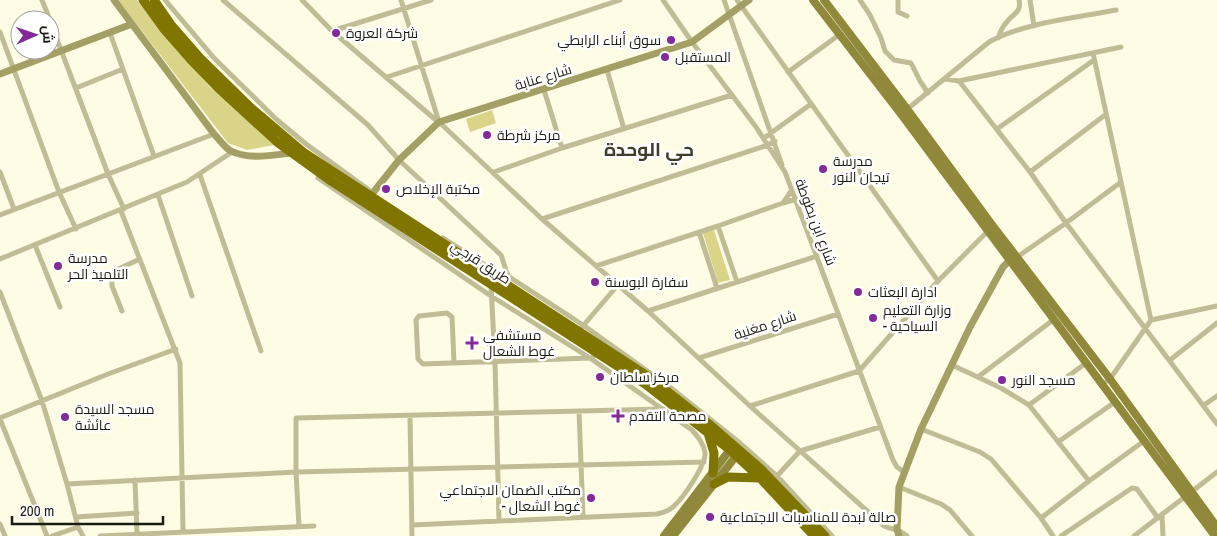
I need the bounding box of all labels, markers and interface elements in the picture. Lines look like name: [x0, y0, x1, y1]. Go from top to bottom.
north arrow: [10, 10, 60, 60]
place label: شركة العروة: [346, 24, 418, 42]
text: ش: [39, 25, 57, 44]
marker: شركة العروة: [330, 27, 342, 39]
place label: سوق أبناء الرابطي: [557, 31, 661, 52]
marker: سوق أبناء الرابطي: [665, 34, 677, 46]
place label: المستقبل: [675, 48, 731, 66]
marker: المستقبل: [659, 51, 671, 63]
street label: شارع عنابة: [512, 60, 574, 94]
place label: مركز شرطة: [497, 126, 560, 144]
marker: مركز شرطة: [481, 129, 493, 141]
district label: حي الوحدة: [604, 136, 694, 165]
place label: مدرسة تيجان النور: [832, 152, 890, 186]
marker: مدرسة تيجان النور: [817, 163, 829, 175]
street label: شارع ابن بطوطة: [791, 176, 841, 268]
place label: مكتبة الإخلاص: [396, 180, 480, 198]
marker: مكتبة الإخلاص: [380, 183, 392, 195]
street label: طريق قرجي: [446, 236, 514, 291]
place label: مدرسة التلميذ الحر: [67, 249, 129, 283]
marker: مدرسة التلميذ الحر: [52, 260, 64, 272]
place label: سفارة البوسنة: [605, 273, 688, 291]
marker: سفارة البوسنة: [589, 276, 601, 288]
place label: ادارة البعثات: [868, 283, 937, 301]
marker: ادارة البعثات: [852, 286, 864, 298]
place label: وزارة التعليم - السياحية: [883, 301, 951, 335]
street label: شارع مغنية: [732, 306, 798, 344]
marker: وزارة التعليم - السياحية: [867, 312, 879, 324]
place label: مستشفي غوط الشعال: [483, 326, 555, 360]
marker: مستشفي غوط الشعال: [465, 336, 479, 350]
place label: مركز سلطان: [610, 368, 679, 386]
marker: مركز سلطان: [594, 371, 606, 383]
place label: مسجد النور: [1011, 371, 1076, 389]
marker: مسجد النور: [996, 374, 1008, 386]
place label: مسجد السيدة عائشة: [75, 400, 155, 434]
place label: مصحة التقدم: [629, 407, 707, 426]
marker: مصحة التقدم: [611, 409, 625, 423]
marker: مسجد السيدة عائشة: [59, 411, 71, 423]
place label: مكتب الضمان الاجتماعي - غوط الشعال: [439, 481, 581, 515]
marker: مكتب الضمان الاجتماعي - غوط الشعال: [585, 492, 597, 504]
scale bar: [12, 494, 164, 526]
text: 200 m: [20, 500, 54, 521]
place label: صالة لبدة للمناسبات الاجتماعية: [720, 508, 896, 526]
marker: صالة لبدة للمناسبات الاجتماعية: [704, 511, 716, 523]

